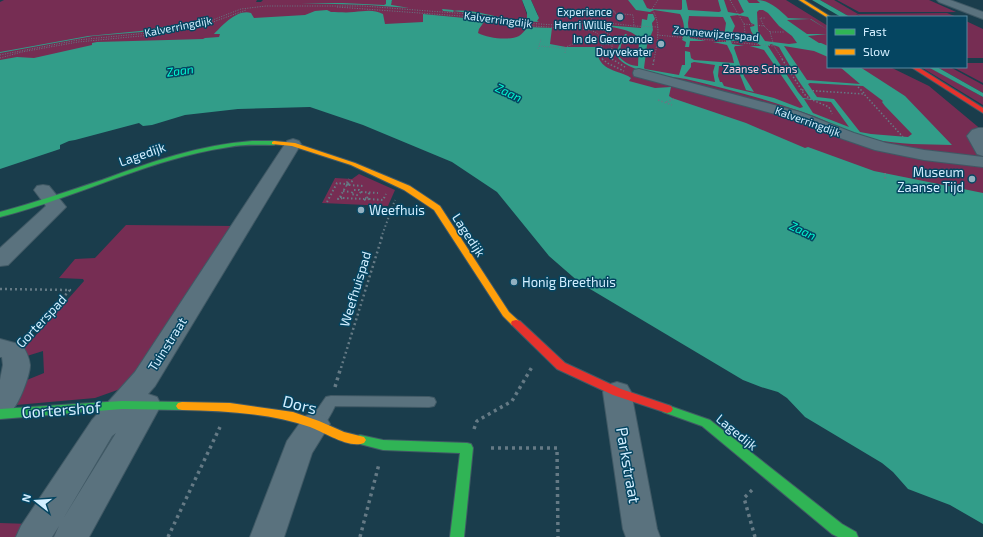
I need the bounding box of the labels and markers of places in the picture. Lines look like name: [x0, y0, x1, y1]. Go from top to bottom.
place label: Experience Henri Willig: [554, 5, 612, 31]
marker: Experience Henri Willig: [615, 12, 625, 22]
place label: In de Gecroonde Duyvekater: [573, 32, 654, 58]
marker: In de Gecroonde Duyvekater: [656, 39, 666, 49]
place label: Museum Zaanse Tijd: [897, 164, 964, 195]
marker: Museum Zaanse Tijd: [967, 174, 977, 184]
place label: Weefhuis: [369, 202, 425, 218]
marker: Weefhuis: [356, 205, 366, 215]
place label: Honig Breethuis: [522, 274, 616, 290]
marker: Honig Breethuis: [509, 277, 519, 287]

